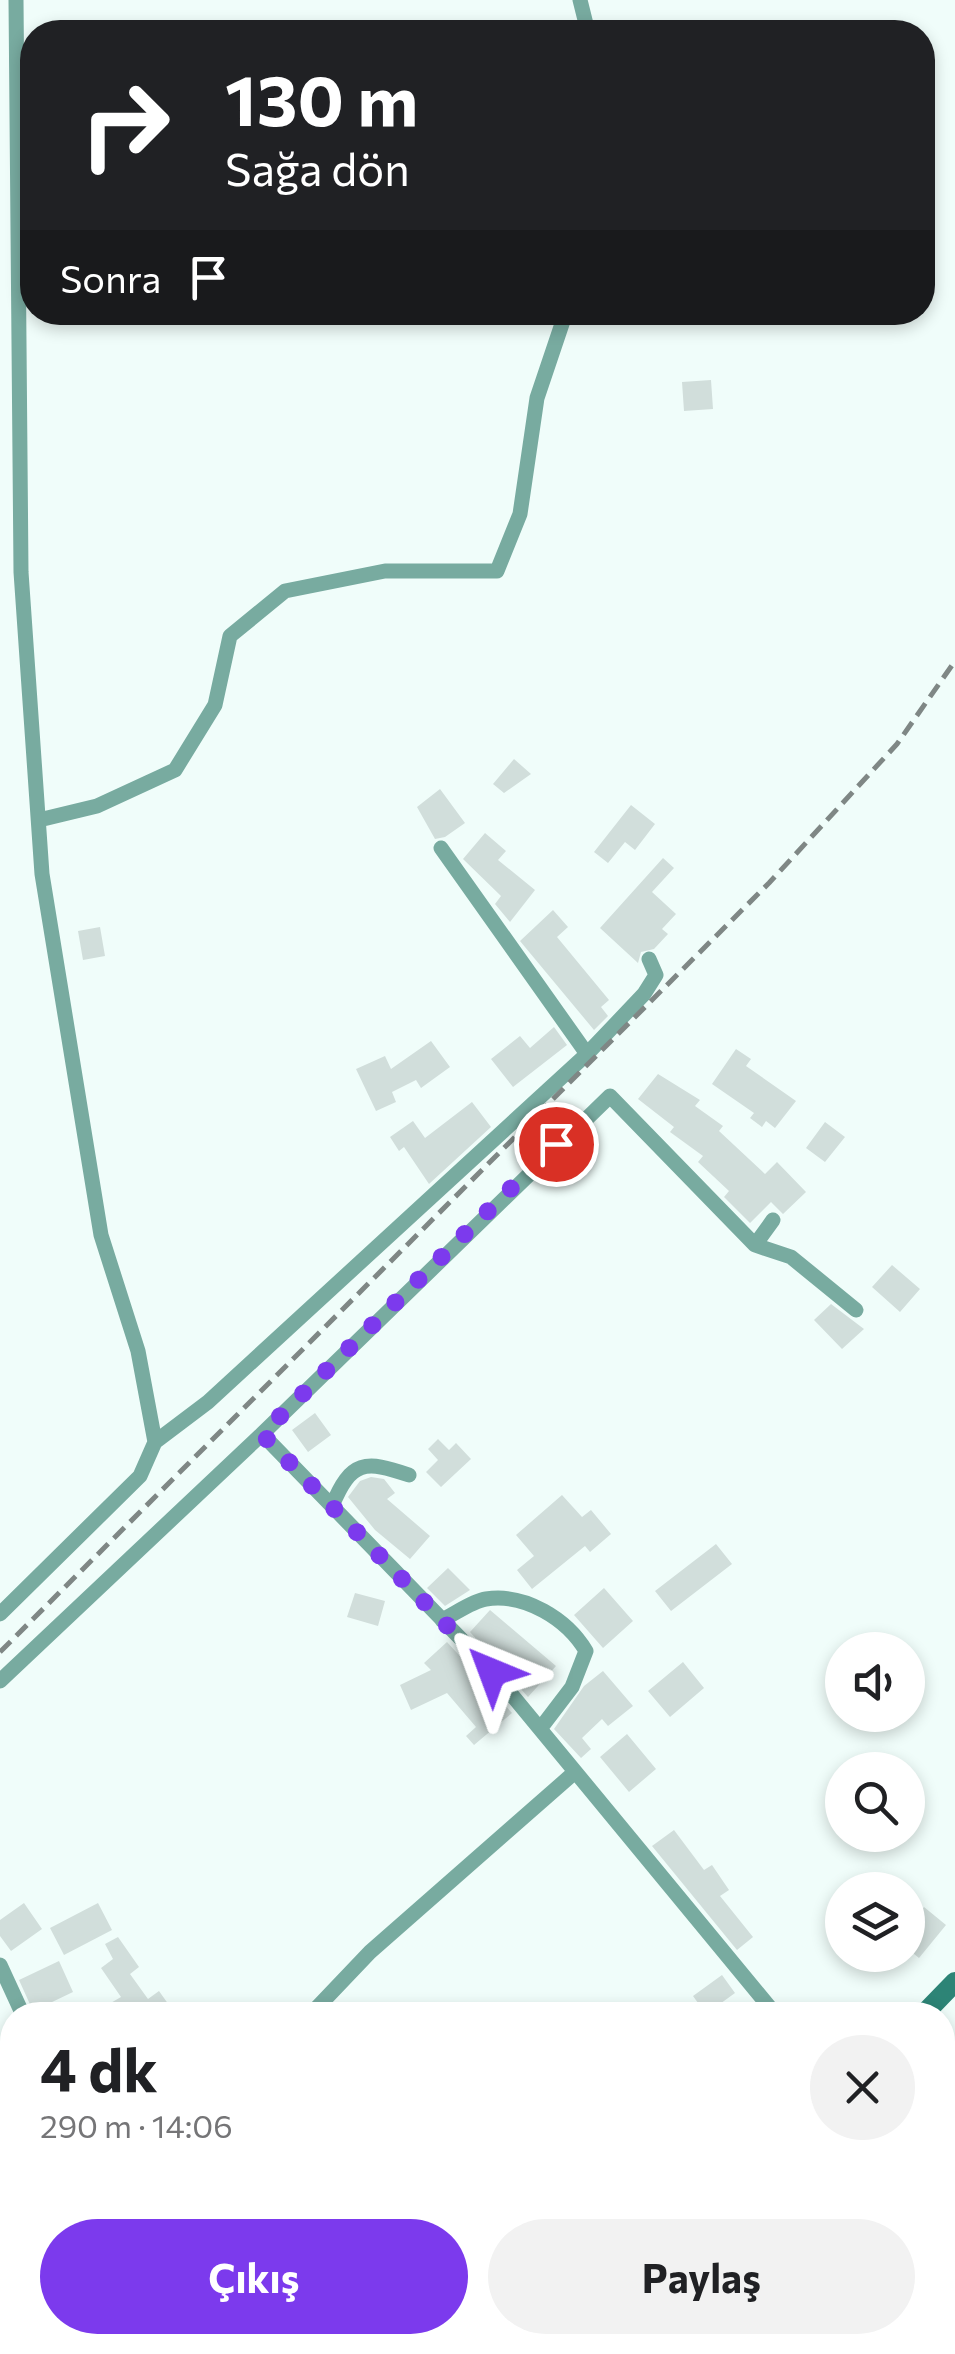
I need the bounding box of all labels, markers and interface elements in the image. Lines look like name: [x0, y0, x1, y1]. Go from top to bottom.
text: 130 m: [225, 55, 418, 140]
icon: right: [60, 60, 190, 190]
text: Sağa dön: [225, 140, 410, 195]
icon: arrive: [181, 250, 236, 305]
text: Sonra: [60, 254, 161, 301]
pin: [514, 1102, 599, 1187]
icon: arrive: [529, 1117, 584, 1172]
position arrow: [440, 1620, 544, 1724]
map controls: [825, 1632, 925, 1972]
button: sound: [825, 1632, 925, 1732]
button: search: [825, 1752, 925, 1852]
button: layers: [825, 1872, 925, 1972]
text: 4 dk: [40, 2031, 158, 2104]
button: close: [810, 2035, 915, 2140]
text: 290 m · 14:06: [40, 2105, 233, 2145]
button: Çıkış: [40, 2219, 468, 2334]
button: Paylaş: [488, 2219, 915, 2334]

